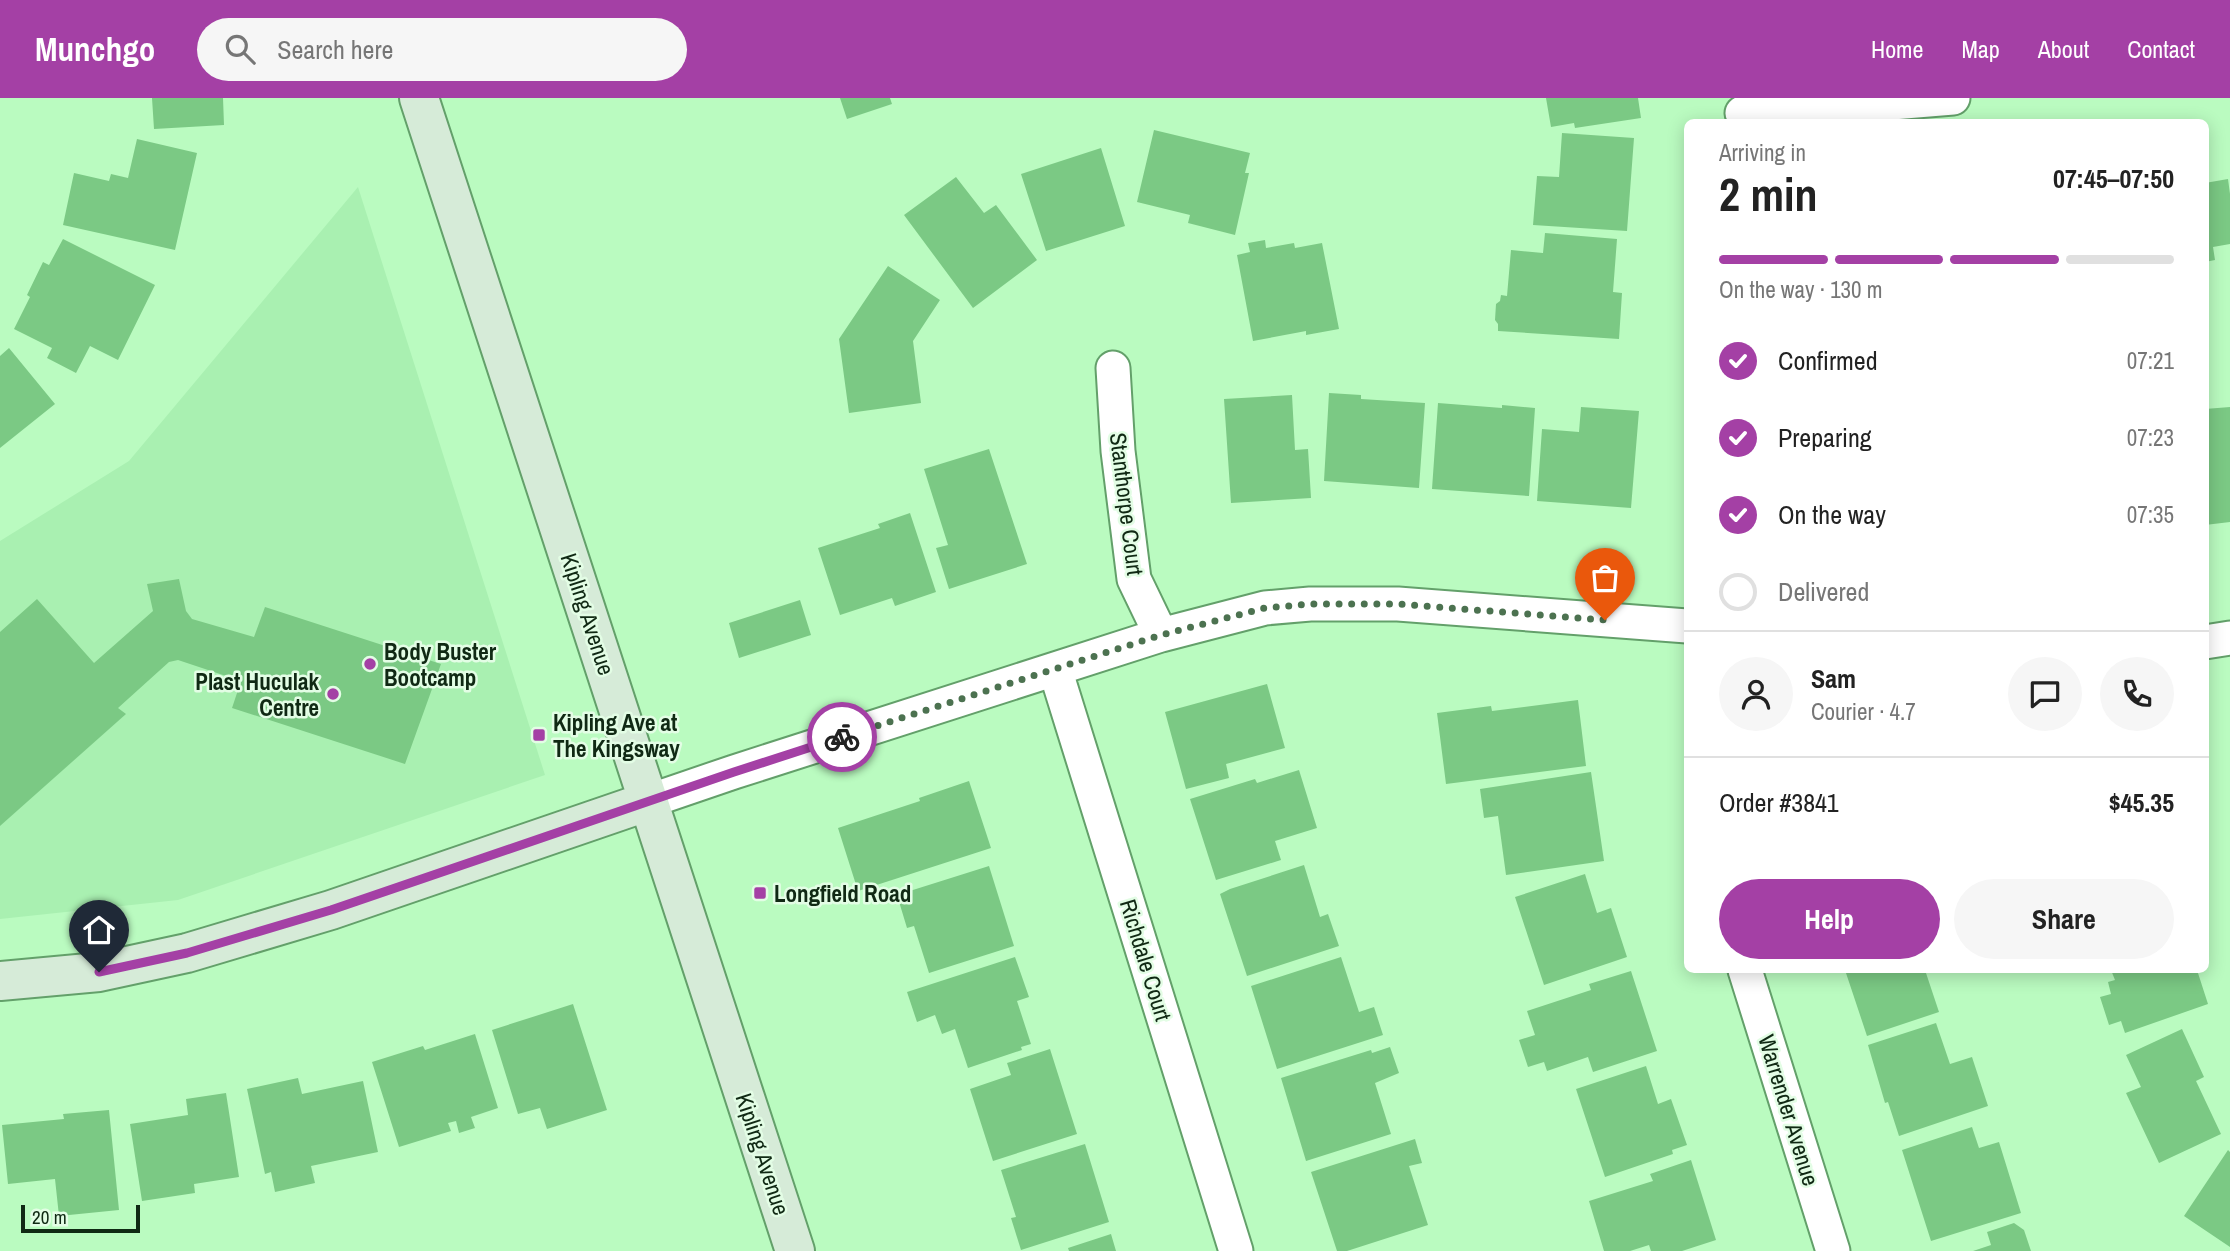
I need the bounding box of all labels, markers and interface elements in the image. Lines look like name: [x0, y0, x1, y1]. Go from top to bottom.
search box: [197, 18, 687, 81]
text: Munchgo: [35, 27, 155, 71]
icon: search: [221, 30, 259, 68]
text: Search here: [277, 32, 393, 67]
text: Home: [1871, 33, 1923, 65]
text: Map: [1961, 33, 2000, 65]
text: About: [2038, 33, 2089, 65]
text: Contact: [2127, 33, 2195, 65]
text: Arriving in: [1719, 137, 1806, 168]
text: 07:45–07:50: [2053, 161, 2174, 196]
text: 2 min: [1719, 163, 1818, 225]
text: On the way · 130 m: [1719, 274, 1883, 305]
icon: check: [1719, 342, 1757, 380]
text: Confirmed: [1778, 343, 1878, 378]
text: 07:21: [2127, 345, 2174, 376]
icon: check: [1719, 419, 1757, 457]
text: Preparing: [1778, 420, 1872, 455]
text: 07:23: [2127, 422, 2174, 453]
street label: Stanthorpe Court: [1103, 431, 1151, 577]
icon: check: [1719, 496, 1757, 534]
text: On the way: [1778, 497, 1886, 532]
text: 07:35: [2127, 499, 2174, 530]
pin: [1575, 548, 1635, 620]
street label: Kipling Avenue: [554, 549, 622, 679]
icon: bag: [1586, 559, 1624, 597]
text: Delivered: [1778, 574, 1869, 609]
place label: Body Buster Bootcamp: [384, 636, 497, 693]
marker: Body Buster Bootcamp: [362, 656, 378, 672]
button: person: [1719, 657, 1793, 731]
button: chat: [2008, 657, 2082, 731]
button: phone: [2100, 657, 2174, 731]
text: Sam: [1811, 661, 1856, 696]
place label: Plast Huculak Centre: [195, 666, 320, 723]
marker: Plast Huculak Centre: [325, 686, 341, 702]
text: Courier · 4.7: [1811, 696, 1916, 727]
courier: [807, 702, 877, 772]
place label: Kipling Ave at The Kingsway: [553, 707, 680, 764]
icon: bike: [823, 718, 861, 756]
marker: Kipling Ave at The Kingsway: [531, 727, 547, 743]
text: Order #3841: [1719, 785, 1839, 820]
text: $45.35: [2109, 785, 2174, 820]
place label: Longfield Road: [774, 878, 911, 909]
button: Help: [1719, 879, 1940, 959]
button: Share: [1954, 879, 2174, 959]
marker: Longfield Road: [752, 885, 768, 901]
street label: Richdale Court: [1113, 895, 1179, 1025]
pin: [69, 900, 129, 972]
icon: home: [80, 911, 118, 949]
street label: Warrender Avenue: [1751, 1031, 1827, 1189]
street label: Kipling Avenue: [729, 1089, 797, 1219]
scale bar: [21, 1202, 140, 1234]
text: 20 m: [32, 1204, 67, 1230]

